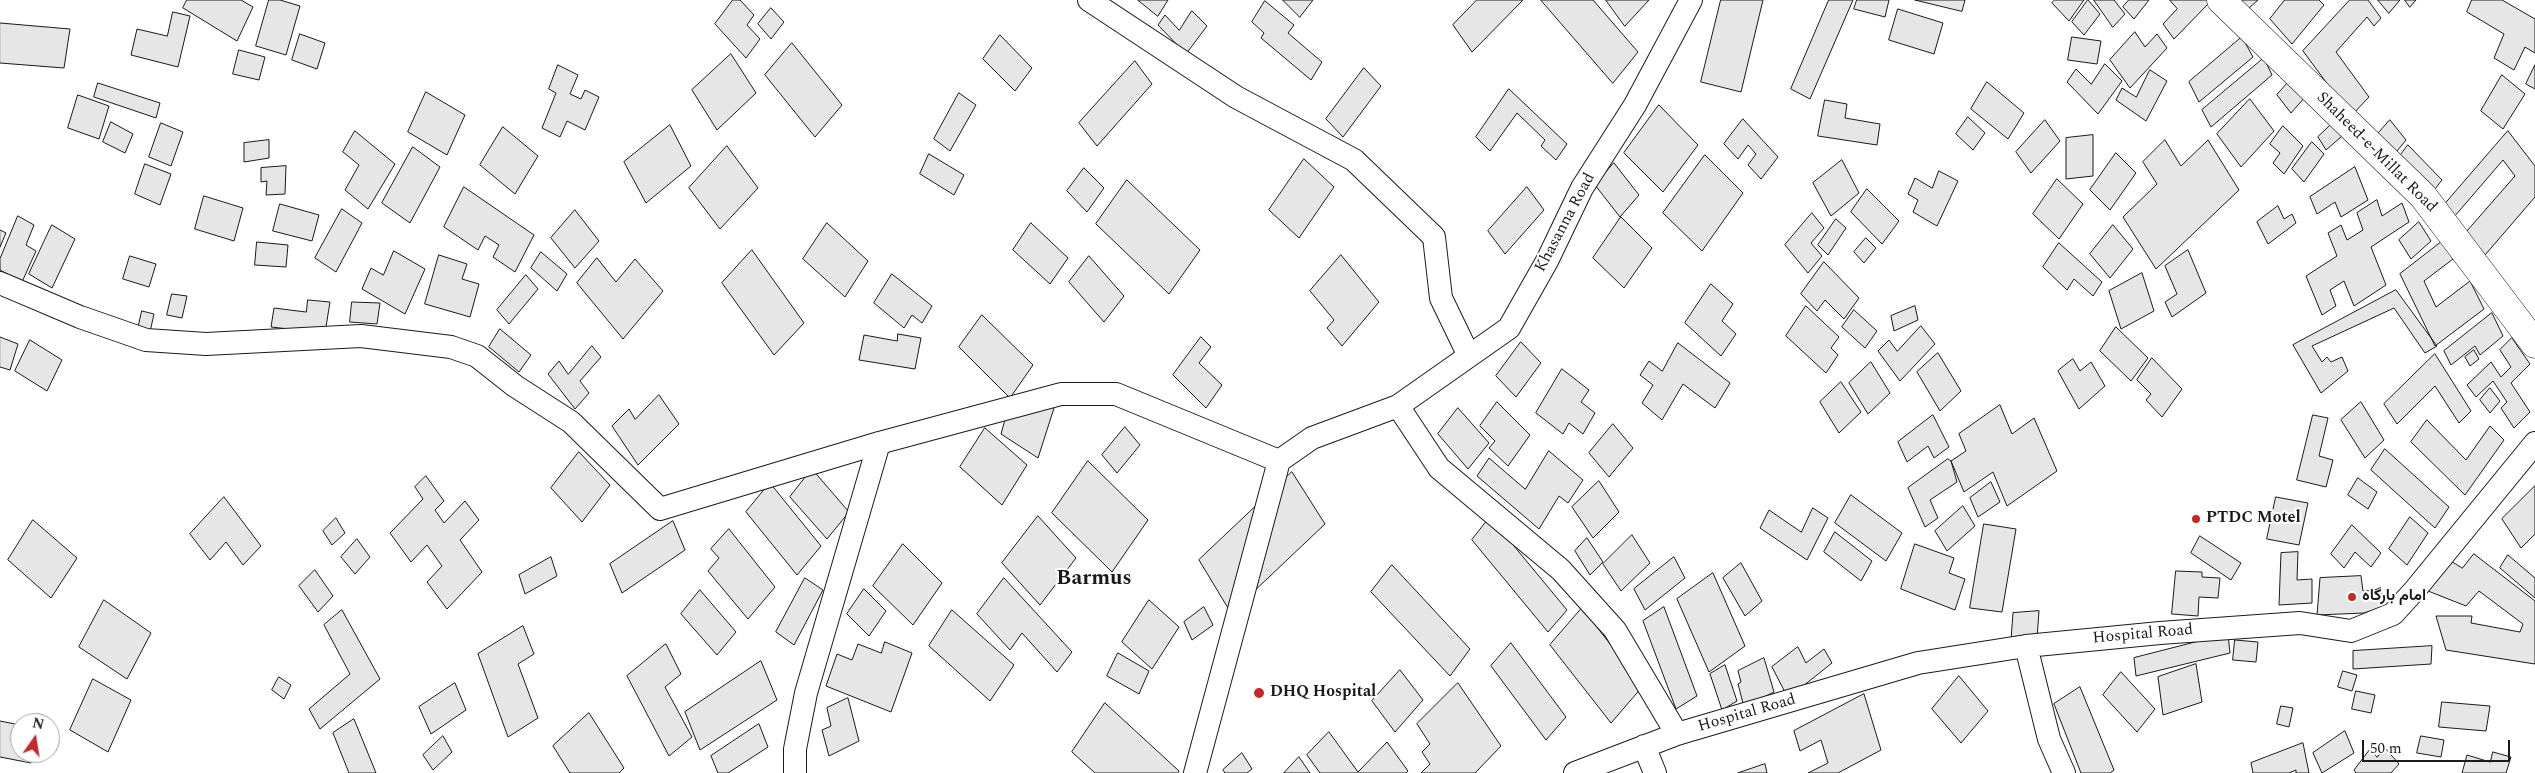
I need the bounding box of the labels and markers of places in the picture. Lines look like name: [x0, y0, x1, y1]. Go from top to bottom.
place label: PTDC Motel: [2206, 509, 2301, 529]
marker: PTDC Motel: [2190, 513, 2202, 525]
place label: امام بارگاہ: [2362, 587, 2426, 607]
marker: امام بارگاہ: [2346, 591, 2358, 603]
place label: DHQ Hospital: [1270, 683, 1376, 703]
marker: DHQ Hospital: [1252, 686, 1266, 700]

